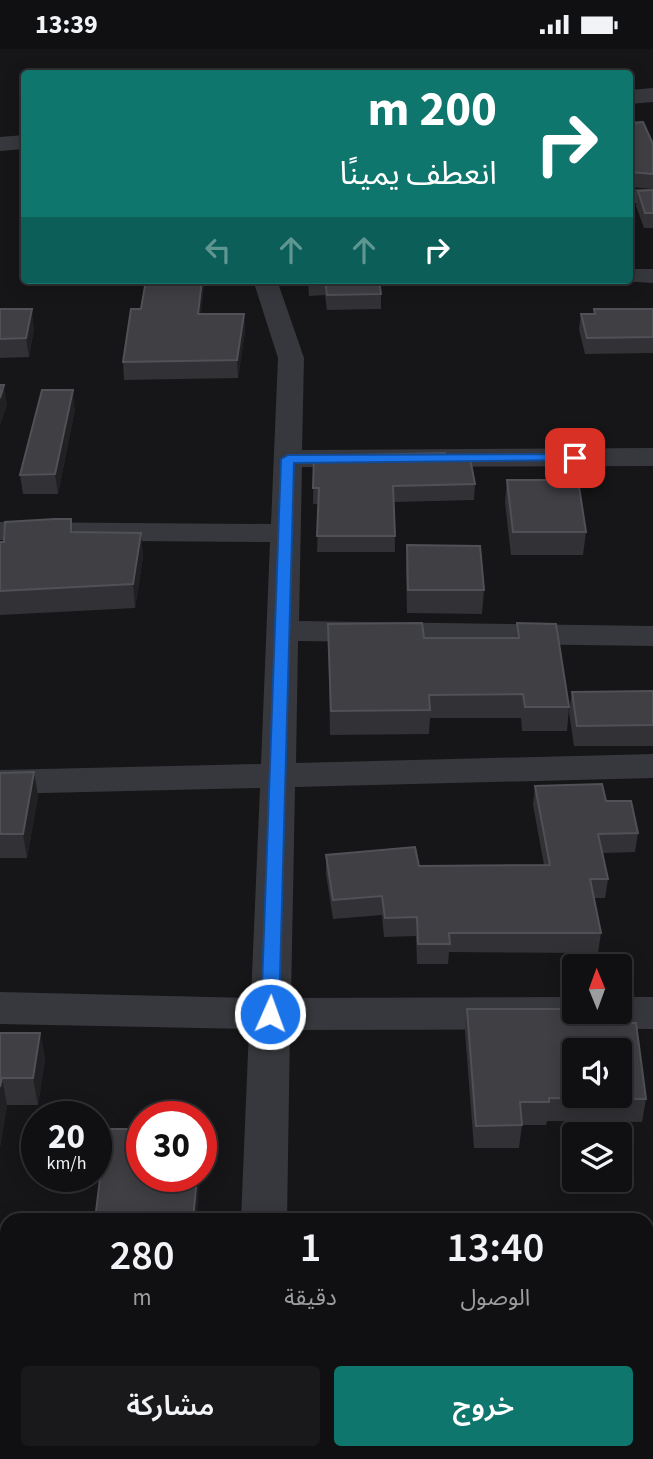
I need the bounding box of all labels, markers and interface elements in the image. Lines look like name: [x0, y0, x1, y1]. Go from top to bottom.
text: 13:39: [35, 6, 98, 43]
text: 200 m: [368, 75, 497, 145]
icon: right: [521, 98, 612, 189]
text: انعطف يمينًا: [340, 151, 497, 197]
icon: left: [199, 231, 237, 269]
icon: ahead: [272, 231, 310, 269]
icon: ahead: [345, 231, 383, 269]
icon: right: [418, 231, 456, 269]
pin: [545, 428, 605, 488]
icon: arrive: [556, 439, 594, 477]
north arrow: [562, 954, 632, 1024]
map controls: [562, 954, 632, 1192]
position arrow: [233, 977, 307, 1051]
button: sound: [562, 1038, 632, 1108]
speed limit sign: 30: [126, 1101, 217, 1192]
text: 20: [48, 1112, 85, 1162]
button: layers: [562, 1122, 632, 1192]
text: km/h: [47, 1151, 86, 1176]
text: 1: [300, 1218, 321, 1278]
text: 13:40: [446, 1218, 544, 1278]
text: 280: [110, 1226, 174, 1286]
text: m: [133, 1281, 152, 1314]
text: دقيقة: [284, 1281, 337, 1314]
text: الوصول: [460, 1281, 530, 1314]
button: مشاركة: [21, 1366, 320, 1446]
button: خروج: [334, 1366, 633, 1446]

